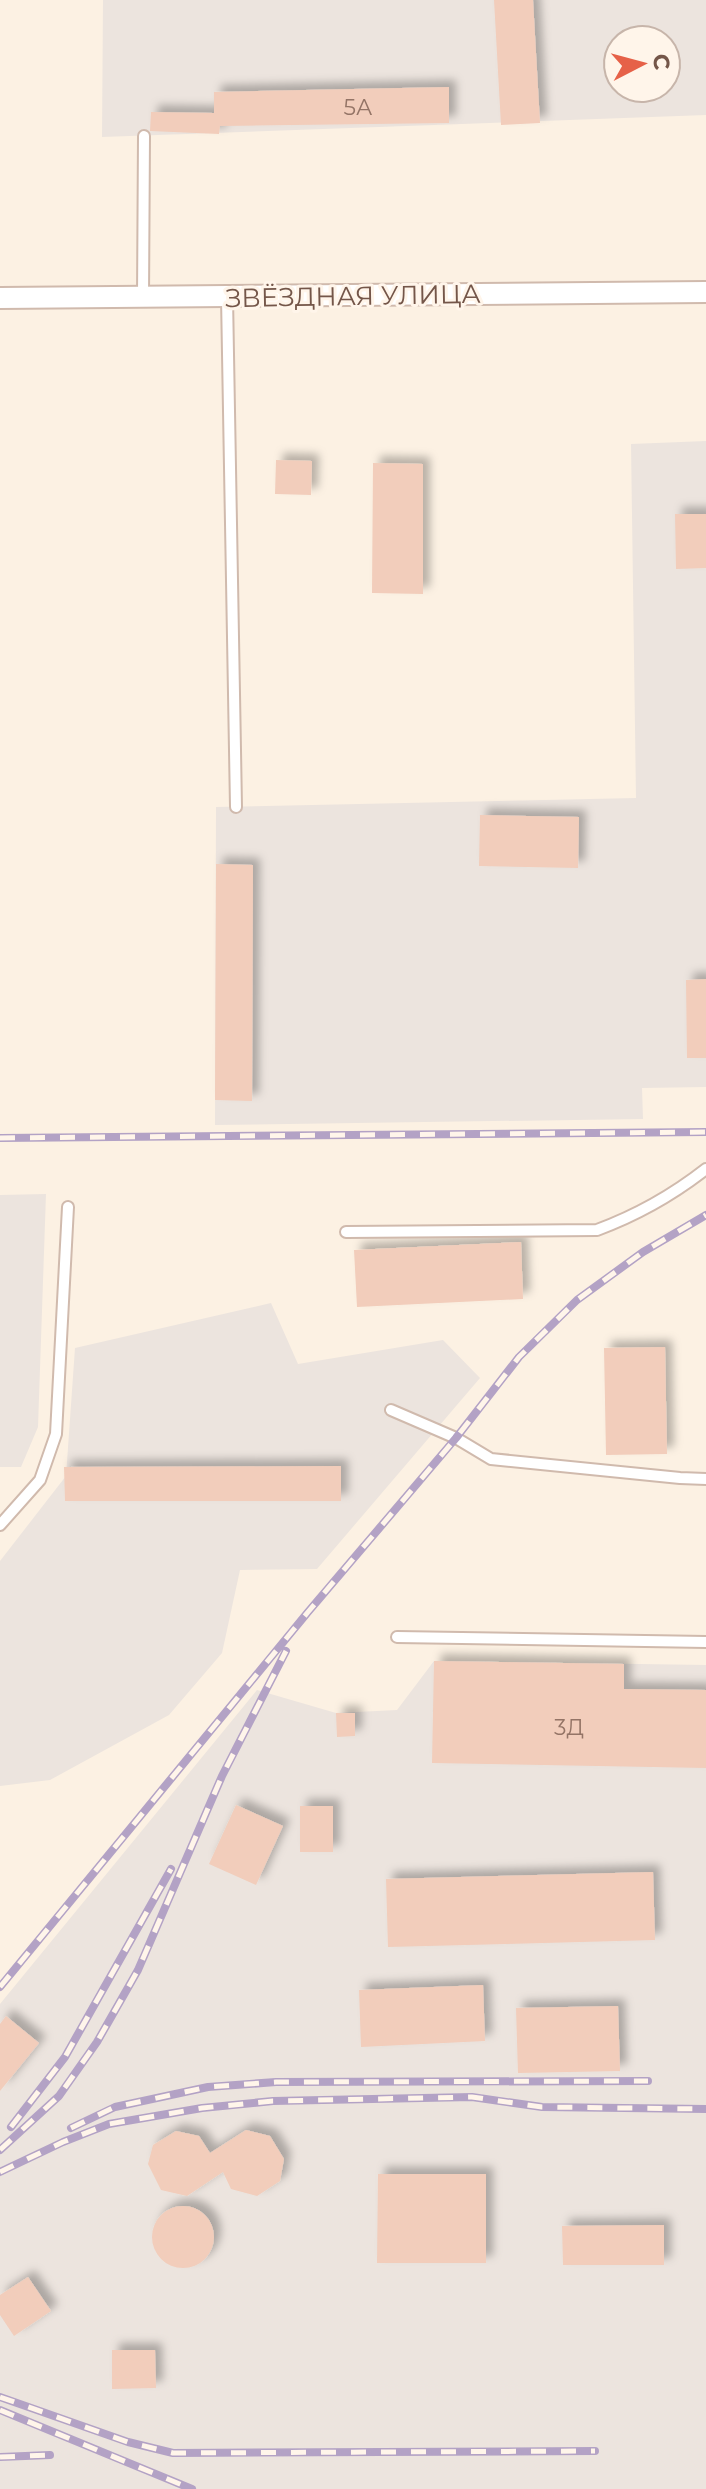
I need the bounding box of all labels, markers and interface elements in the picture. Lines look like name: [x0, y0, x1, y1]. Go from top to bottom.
north arrow: [602, 24, 682, 104]
text: С: [647, 53, 676, 71]
house number: 5А: [344, 94, 373, 121]
street label: ЗВЁЗДНАЯ УЛИЦА: [225, 278, 481, 314]
house number: 3Д: [554, 1714, 584, 1741]

